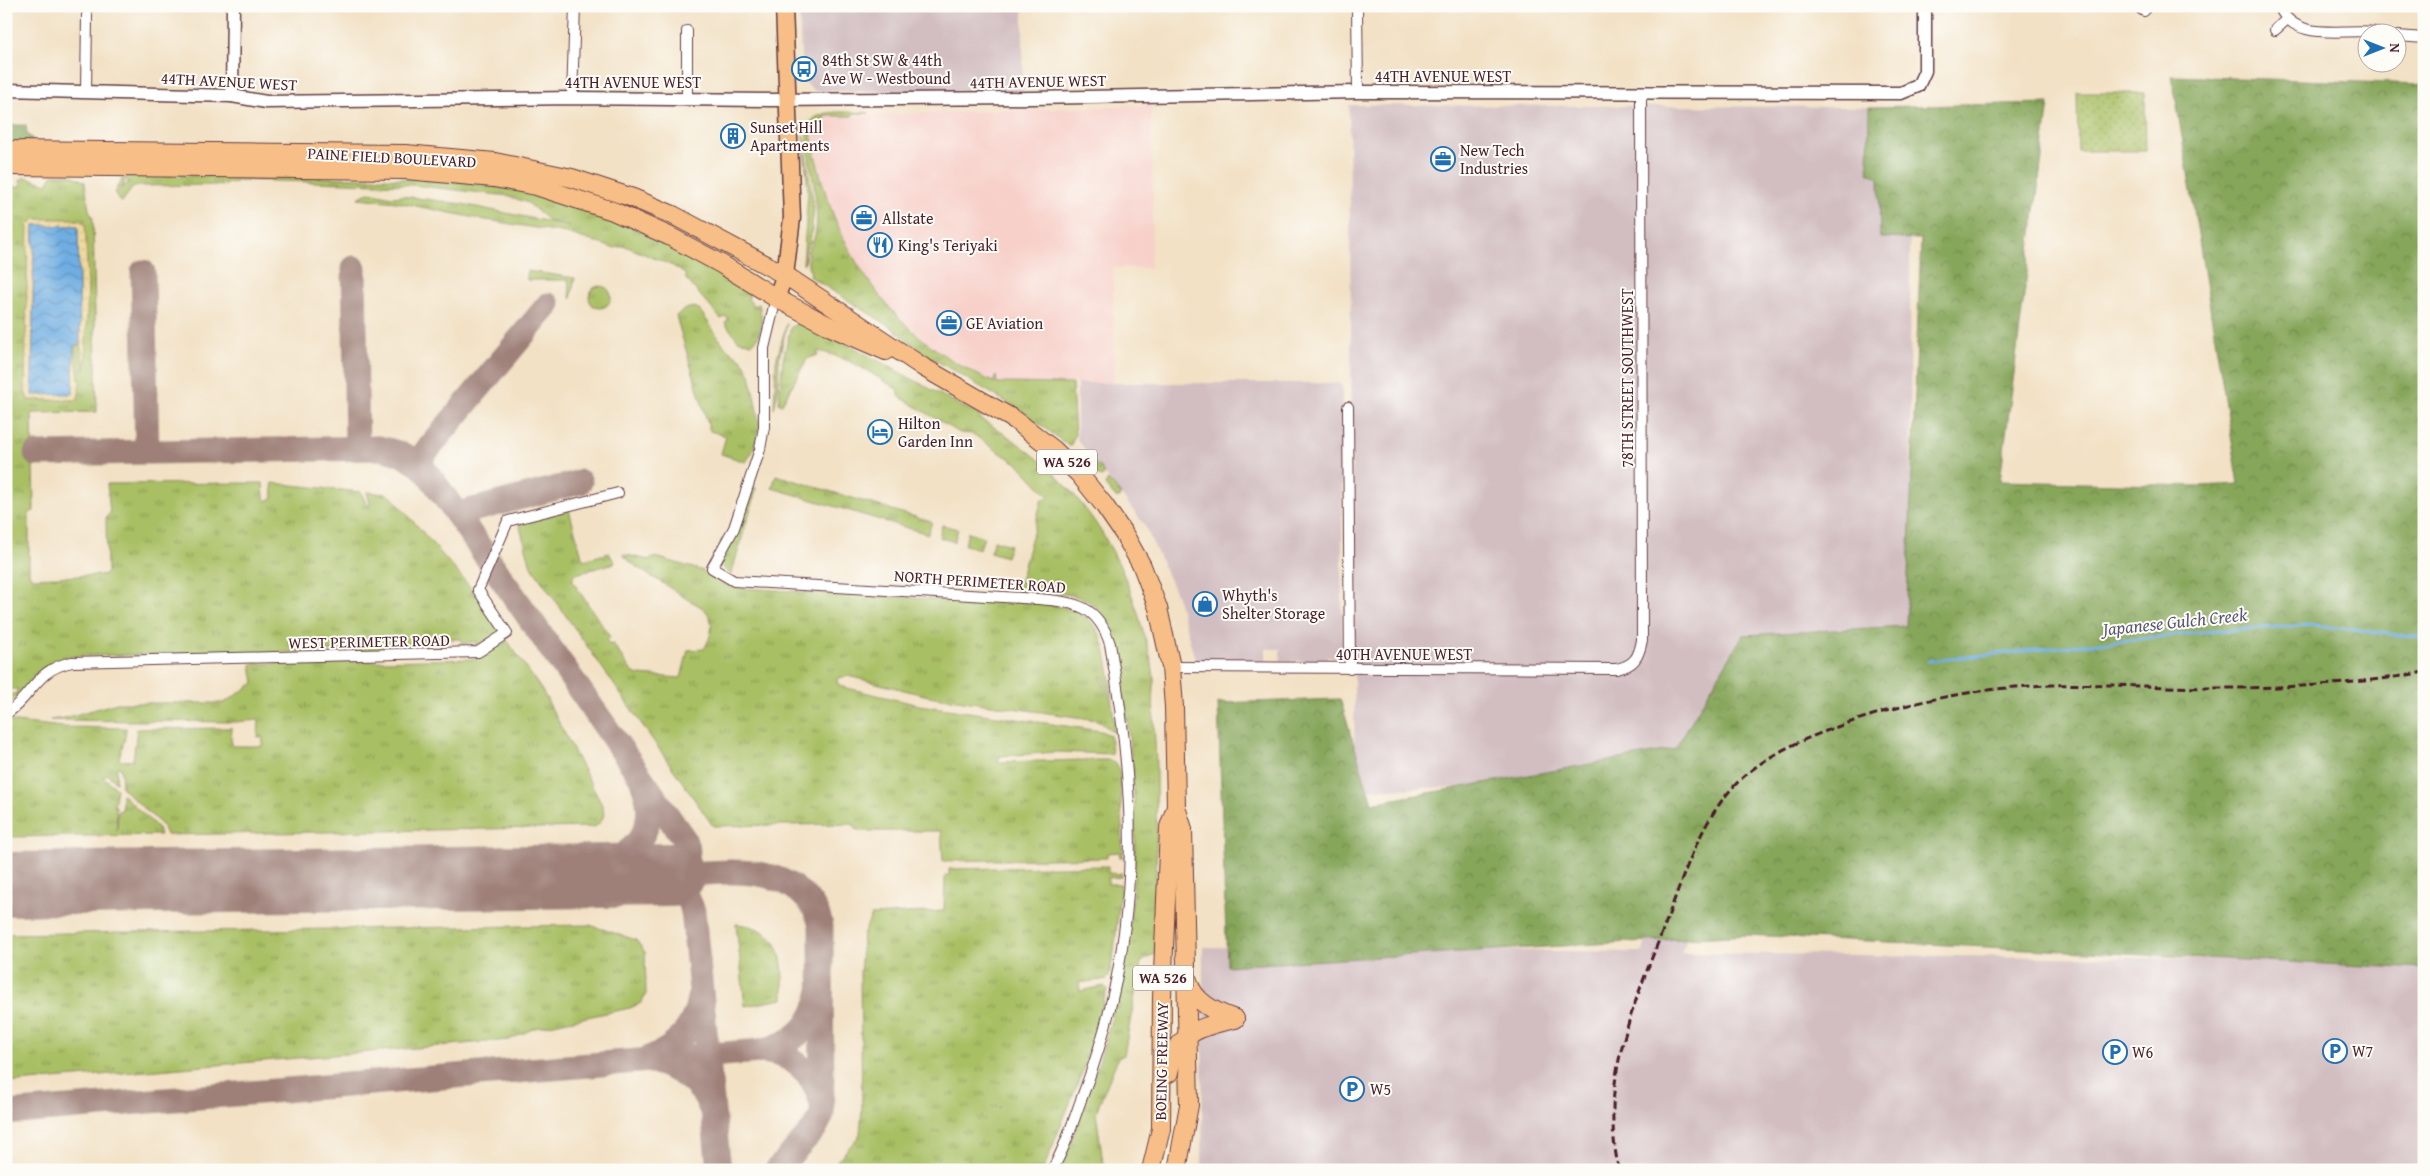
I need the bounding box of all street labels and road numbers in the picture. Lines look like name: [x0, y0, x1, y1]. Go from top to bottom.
street label: 44TH AVENUE WEST: [1375, 64, 1511, 88]
street label: 44TH AVENUE WEST: [160, 65, 298, 97]
street label: 44TH AVENUE WEST: [969, 68, 1107, 94]
street label: 44TH AVENUE WEST: [565, 70, 701, 94]
street label: PAINE FIELD BOULEVARD: [307, 141, 477, 173]
street label: 78TH STREET SOUTHWEST: [1615, 288, 1639, 468]
road number: WA 526: [1037, 450, 1097, 474]
street label: NORTH PERIMETER ROAD: [893, 563, 1067, 599]
street label: WEST PERIMETER ROAD: [288, 628, 450, 654]
street label: 40TH AVENUE WEST: [1336, 642, 1472, 666]
road number: WA 526: [1133, 966, 1193, 990]
street label: BOEING FREEWAY: [1148, 1001, 1174, 1121]

